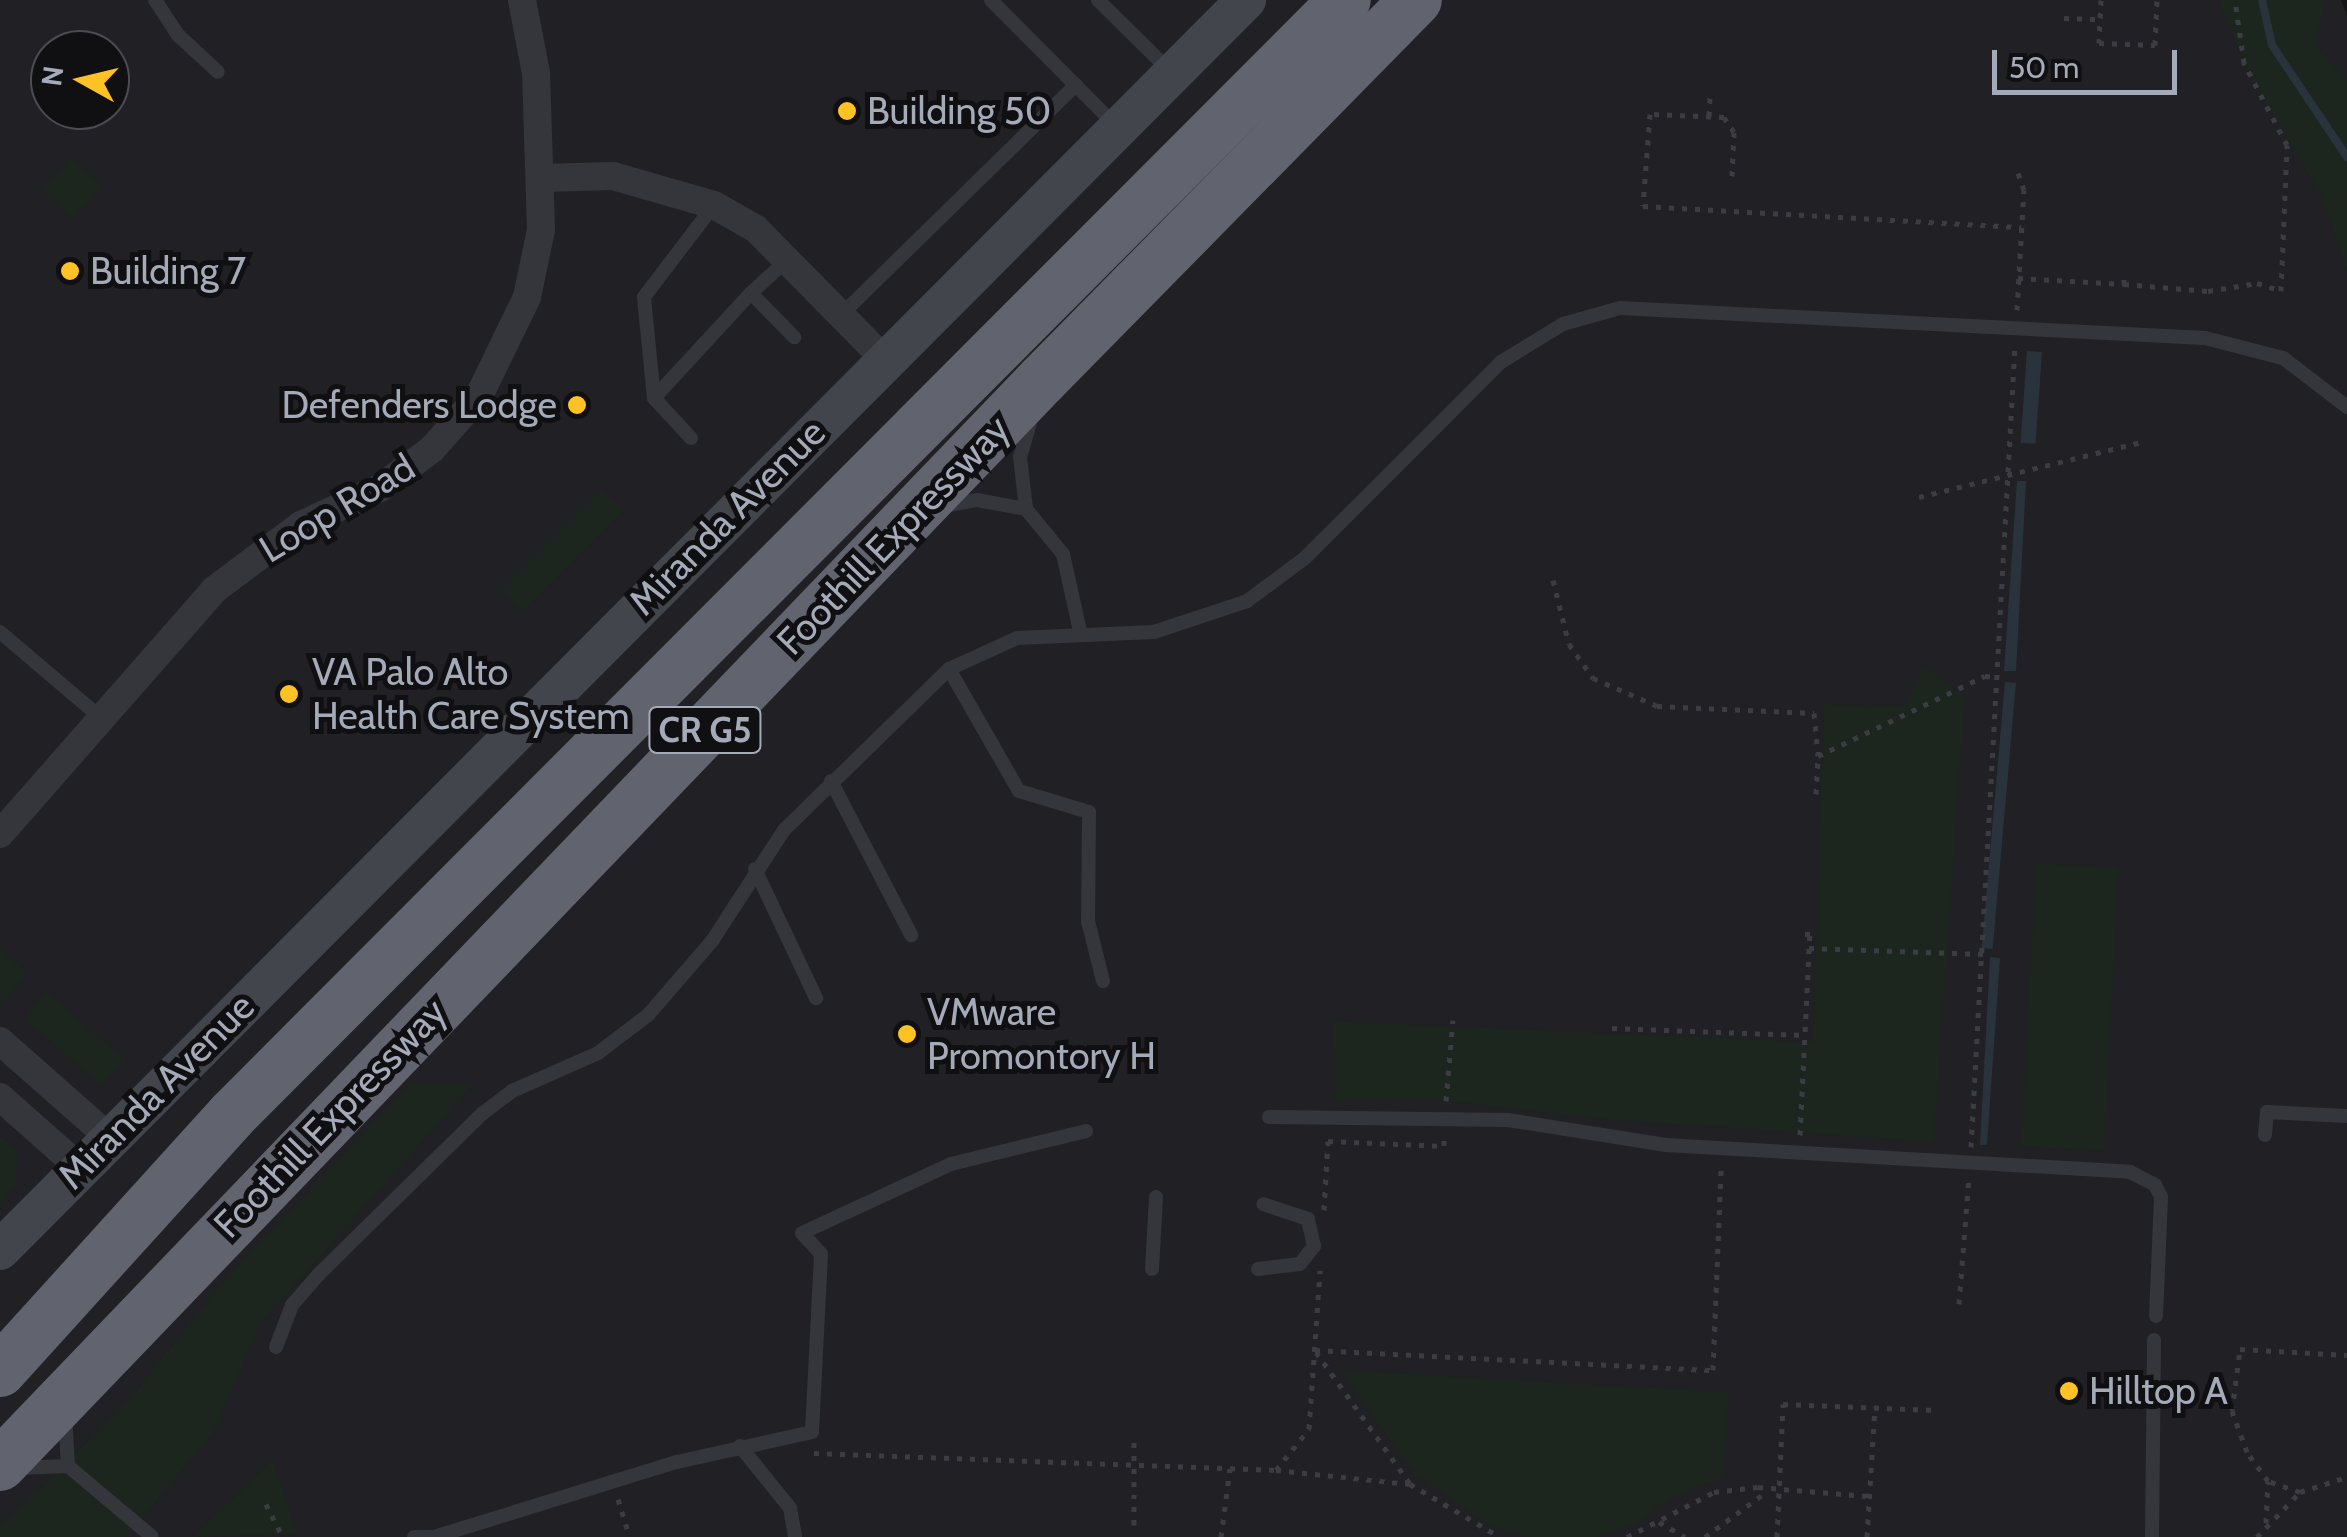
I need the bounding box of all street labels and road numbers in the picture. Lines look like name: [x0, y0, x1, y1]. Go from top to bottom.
street label: Foothill Expressway: [767, 406, 1019, 664]
street label: Miranda Avenue: [620, 410, 834, 624]
street label: Loop Road: [251, 444, 423, 572]
road number: CR G5: [648, 700, 762, 760]
street label: Miranda Avenue: [49, 984, 263, 1198]
street label: Foothill Expressway: [204, 989, 456, 1247]

